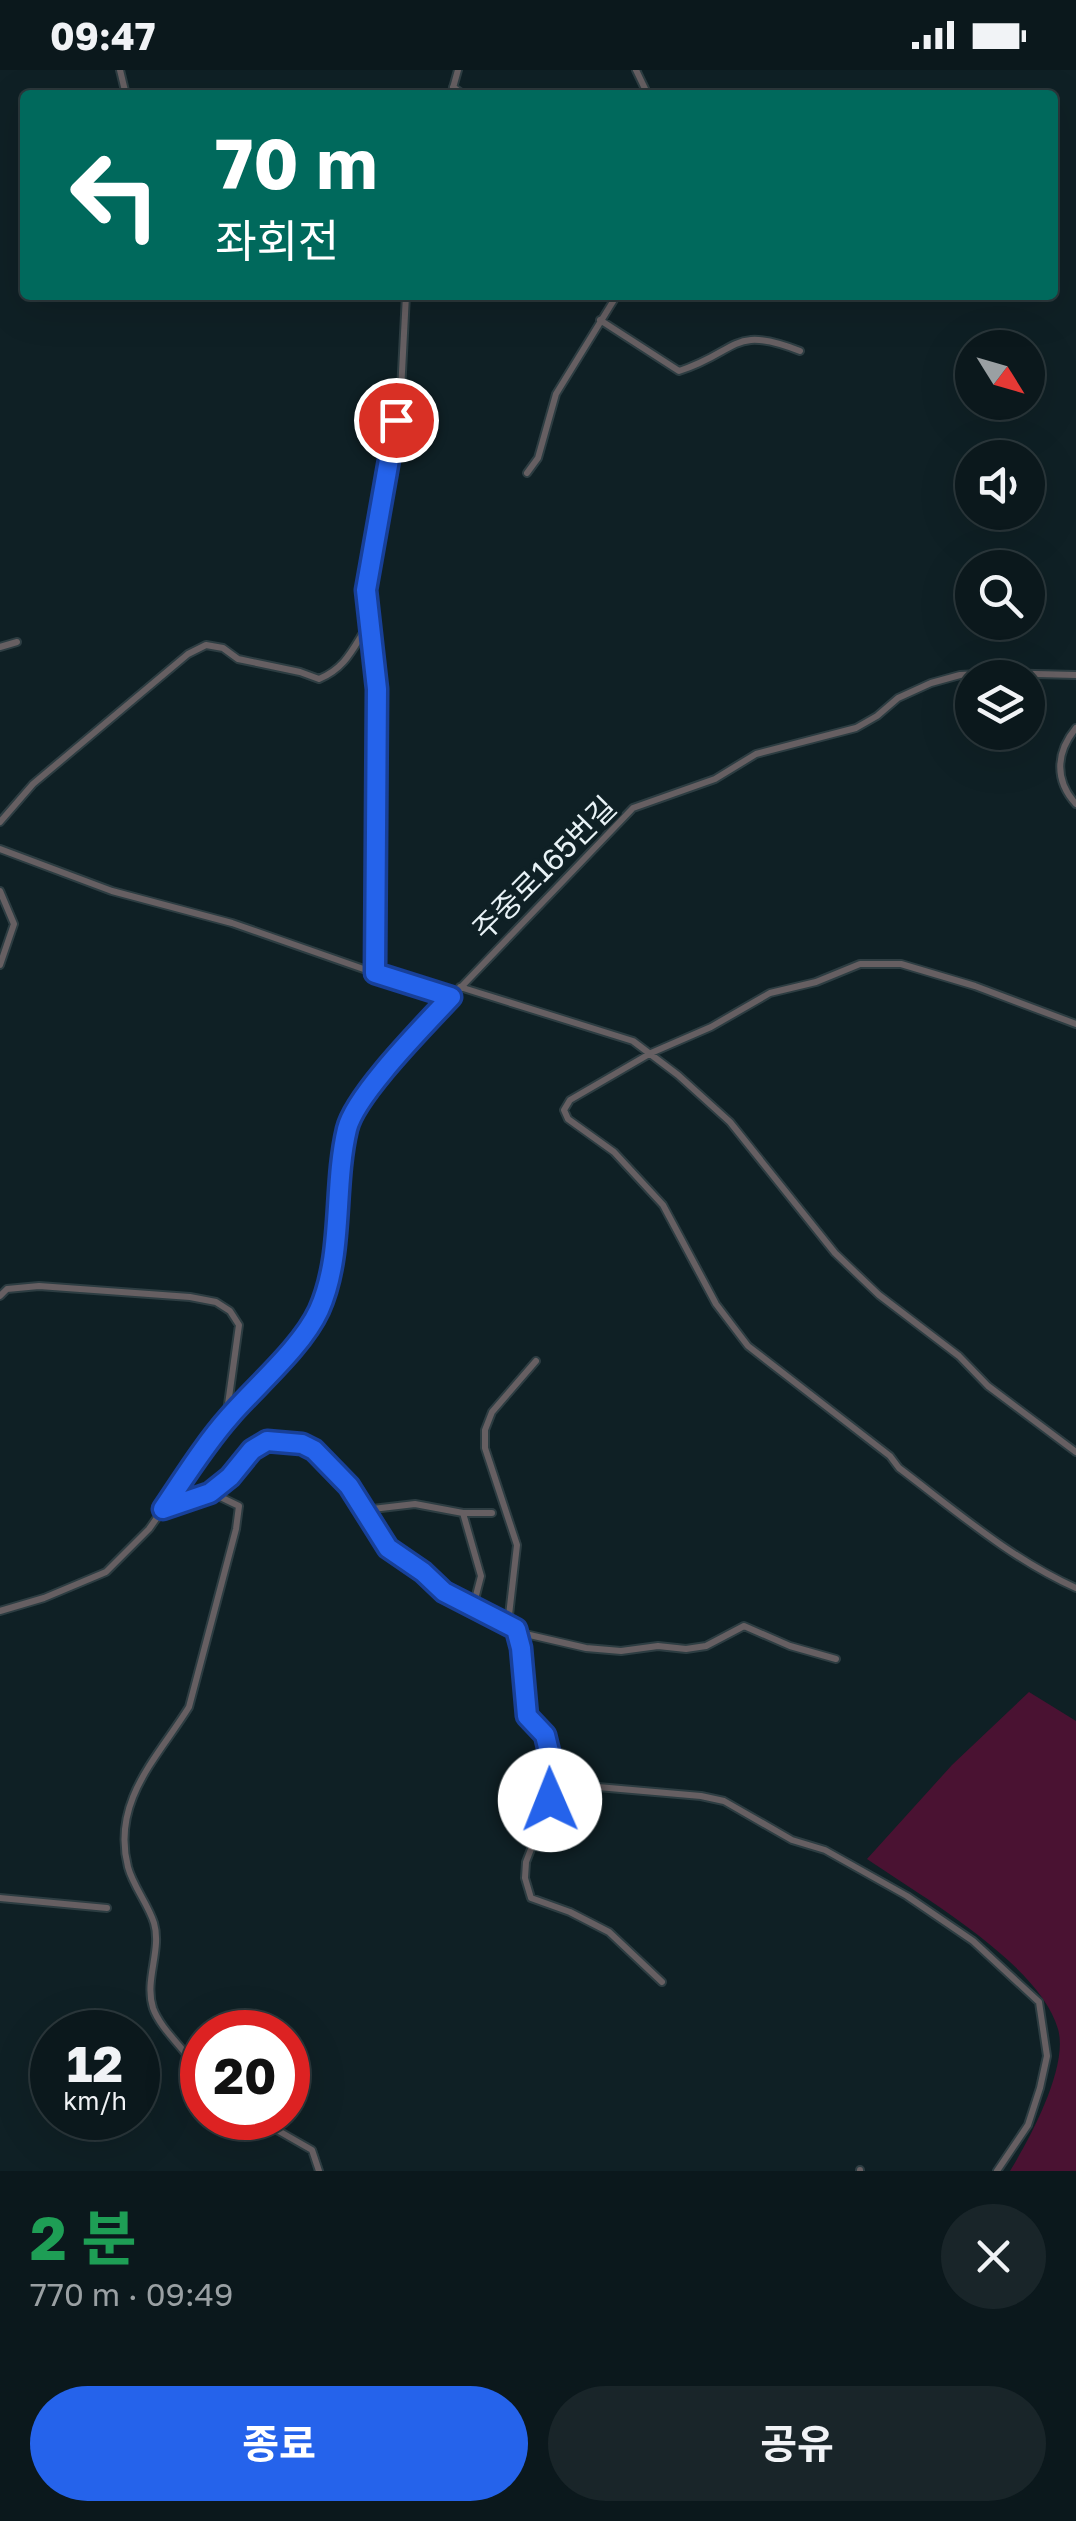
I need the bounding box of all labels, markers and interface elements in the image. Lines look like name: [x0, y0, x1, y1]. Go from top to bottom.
text: 09:47: [50, 13, 155, 58]
text: 70 m: [215, 120, 377, 204]
icon: left: [50, 130, 180, 260]
text: 좌회전: [215, 213, 339, 267]
north arrow: [955, 330, 1045, 420]
map controls: [955, 330, 1045, 750]
pin: [354, 378, 439, 463]
icon: arrive: [369, 393, 424, 448]
button: sound: [955, 440, 1045, 530]
button: search: [955, 550, 1045, 640]
button: layers: [955, 660, 1045, 750]
street label: 주중로165번길: [465, 789, 623, 947]
position arrow: [498, 1748, 602, 1852]
speed limit sign: 20: [180, 2010, 310, 2140]
text: 12: [67, 2033, 123, 2093]
text: km/h: [63, 2085, 127, 2116]
text: 2 분: [30, 2201, 137, 2273]
button: close: [941, 2204, 1046, 2309]
text: 770 m · 09:49: [30, 2275, 233, 2313]
button: 종료: [30, 2386, 528, 2501]
button: 공유: [548, 2386, 1046, 2501]

